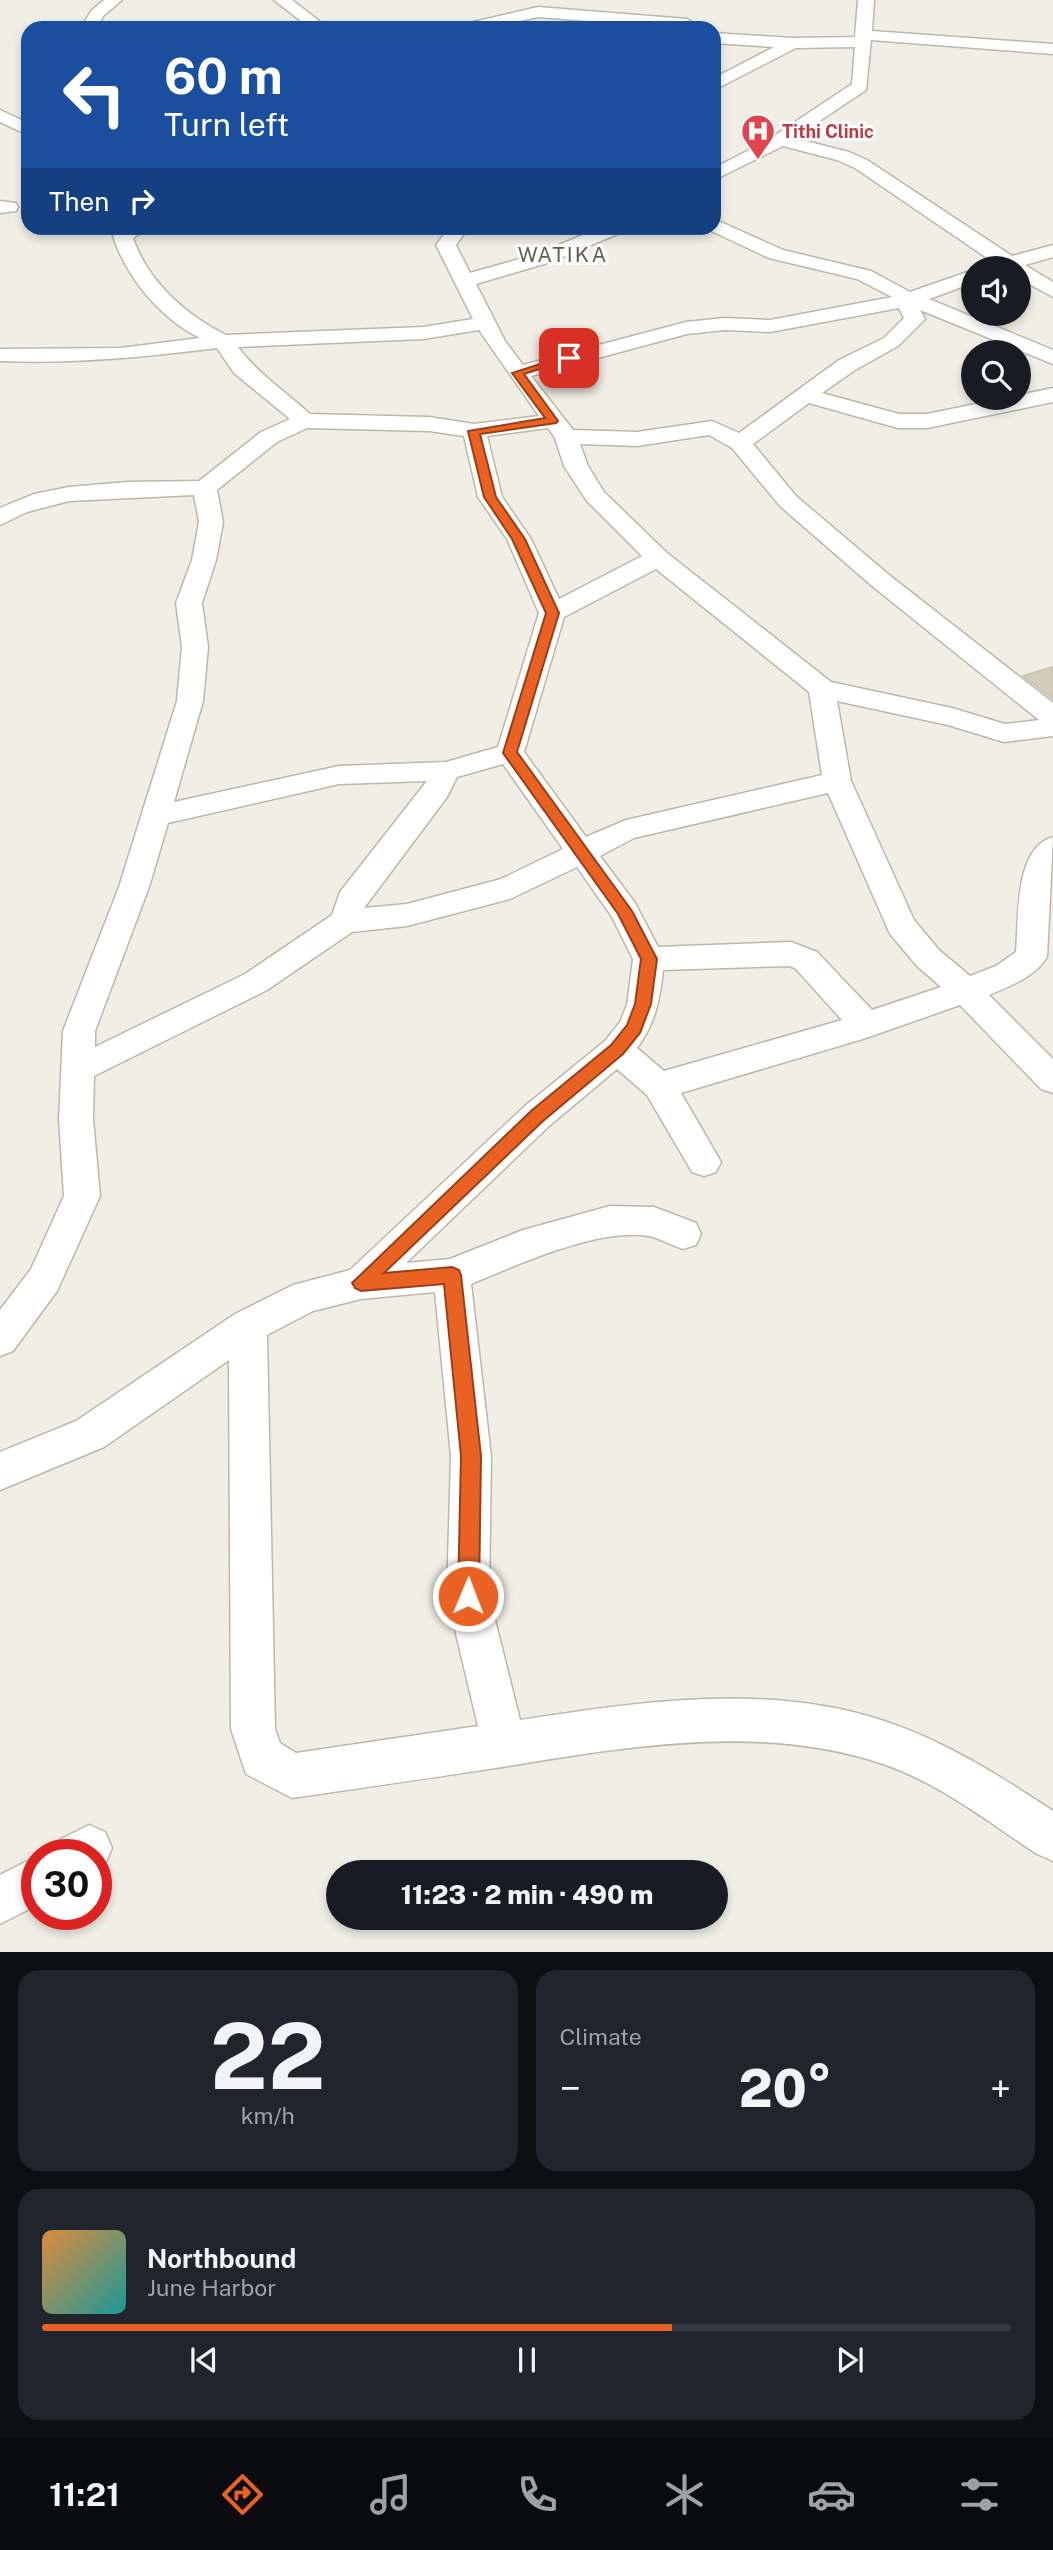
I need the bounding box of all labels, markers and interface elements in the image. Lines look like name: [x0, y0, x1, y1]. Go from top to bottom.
text: 60 m: [164, 47, 283, 105]
icon: left: [49, 49, 140, 140]
text: Turn left: [164, 106, 289, 143]
hospital icon: Tithi Clinic: [739, 112, 777, 161]
place label: Tithi Clinic: [782, 121, 874, 142]
icon: right: [123, 182, 161, 220]
text: Then: [49, 186, 109, 217]
district label: WATIKA: [518, 242, 608, 267]
map controls: [961, 256, 1031, 410]
button: sound: [961, 256, 1031, 326]
pin: [539, 328, 599, 388]
icon: arrive: [550, 339, 588, 377]
button: search: [961, 340, 1031, 410]
position arrow: [431, 1559, 505, 1633]
speed limit sign: 30: [21, 1839, 112, 1930]
text: 11:23 · 2 min · 490 m: [401, 1879, 653, 1910]
text: 22: [210, 2003, 326, 2109]
text: Climate: [560, 2023, 642, 2050]
text: 20°: [739, 2058, 832, 2119]
text: −: [560, 2066, 581, 2111]
text: +: [990, 2066, 1011, 2111]
text: km/h: [241, 2102, 295, 2129]
text: Northbound: [147, 2243, 296, 2274]
text: June Harbor: [147, 2274, 276, 2301]
icon: previous: [185, 2341, 223, 2379]
icon: pause: [508, 2341, 546, 2379]
icon: next: [831, 2341, 869, 2379]
icon: directions: [218, 2470, 267, 2519]
icon: music: [366, 2470, 415, 2519]
icon: phone: [513, 2470, 562, 2519]
icon: climate: [660, 2470, 709, 2519]
icon: car: [807, 2470, 856, 2519]
icon: filters: [955, 2470, 1004, 2519]
text: 11:21: [49, 2476, 120, 2513]

